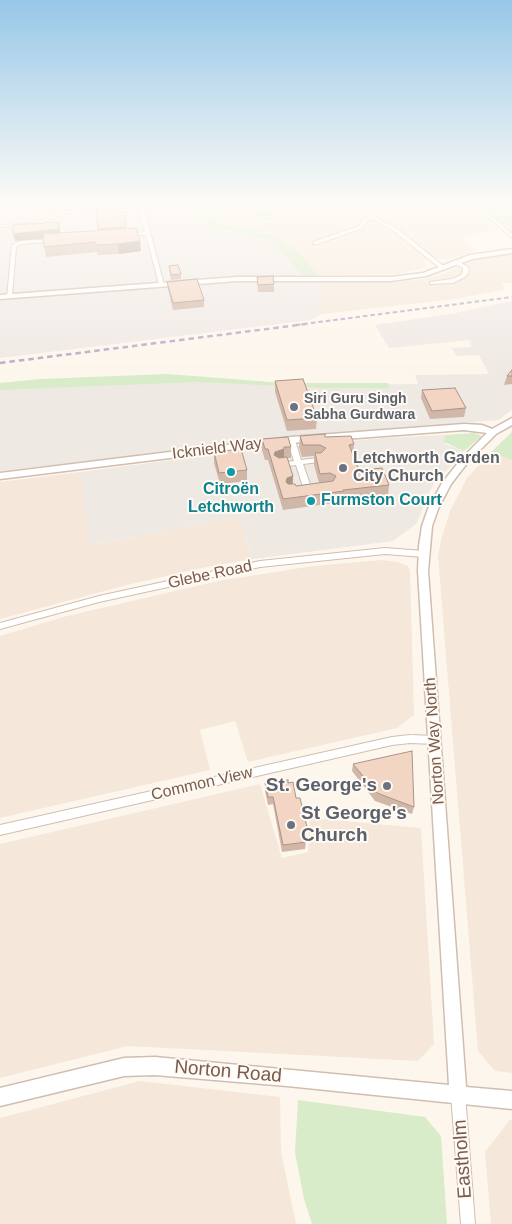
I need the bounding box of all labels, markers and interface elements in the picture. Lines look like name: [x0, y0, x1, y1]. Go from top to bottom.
place label: Siri Guru Singh Sabha Gurdwara: [304, 391, 415, 424]
marker: Siri Guru Singh Sabha Gurdwara: [288, 401, 300, 413]
street label: Icknield Way: [171, 434, 263, 464]
place label: Letchworth Garden City Church: [353, 449, 500, 487]
marker: Letchworth Garden City Church: [337, 462, 349, 474]
marker: Citroën Letchworth: [225, 466, 237, 478]
place label: Citroën Letchworth: [188, 480, 274, 518]
place label: Furmston Court: [321, 491, 442, 511]
marker: Furmston Court: [305, 495, 317, 507]
street label: Glebe Road: [166, 557, 254, 593]
street label: Norton Way North: [421, 677, 449, 805]
street label: Common View: [149, 763, 255, 805]
place label: St. George's: [266, 775, 377, 797]
marker: St. George's: [381, 780, 393, 792]
place label: St George's Church: [301, 803, 407, 847]
marker: St George's Church: [285, 819, 297, 831]
street label: Norton Road: [173, 1056, 283, 1088]
street label: Eastholm: [449, 1119, 477, 1199]

